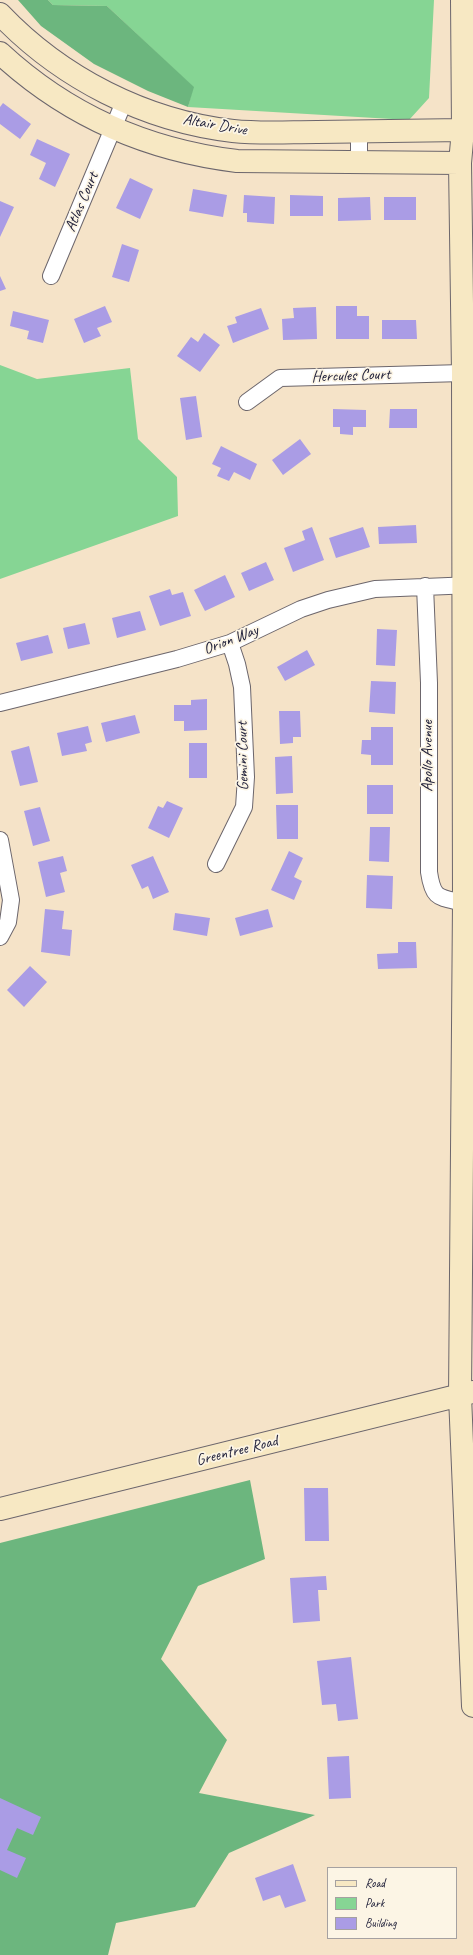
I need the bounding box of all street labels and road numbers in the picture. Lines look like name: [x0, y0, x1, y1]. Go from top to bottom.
street label: Altair Drive: [182, 110, 248, 140]
street label: Atlas Court: [61, 169, 103, 235]
street label: Hercules Court: [311, 365, 391, 387]
street label: Orion Way: [201, 621, 261, 659]
street label: Apollo Avenue: [418, 720, 438, 792]
street label: Gemini Court: [233, 721, 253, 791]
street label: Greentree Road: [194, 1432, 280, 1470]

